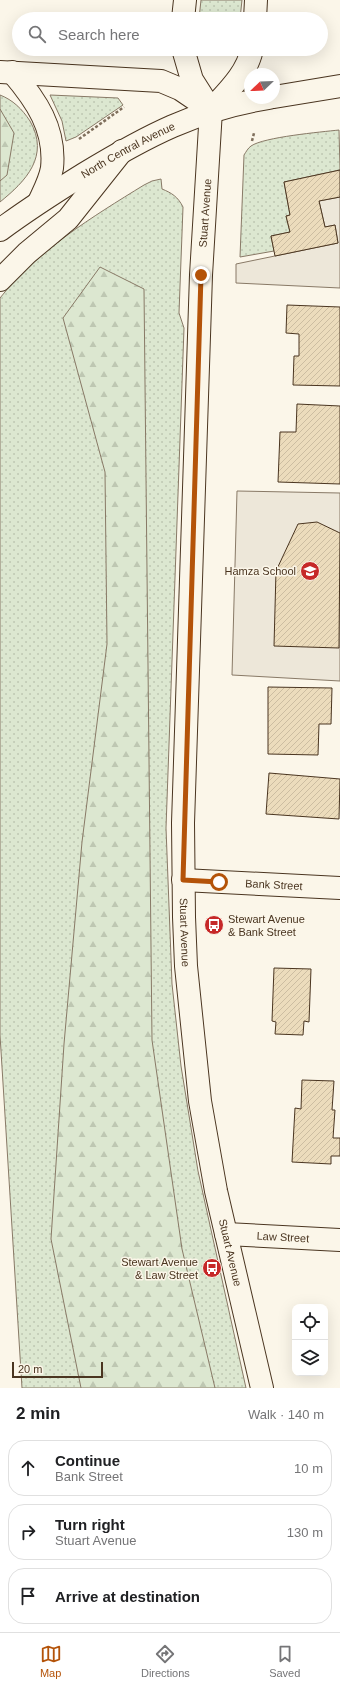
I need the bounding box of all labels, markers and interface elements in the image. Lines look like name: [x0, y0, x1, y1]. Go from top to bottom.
search box: [12, 12, 328, 56]
icon: search: [26, 23, 48, 45]
text: Search here: [58, 26, 140, 43]
north arrow: [244, 68, 280, 104]
street label: North Central Avenue: [79, 120, 177, 180]
street label: Stuart Avenue: [197, 178, 213, 248]
route end: [192, 266, 210, 284]
school or university icon: Hamza School: [299, 560, 321, 582]
place label: Hamza School: [224, 565, 296, 577]
route start: [210, 873, 228, 891]
street label: Bank Street: [245, 877, 303, 892]
street label: Stuart Avenue: [178, 898, 192, 967]
place label: Stewart Avenue & Bank Street: [228, 913, 305, 938]
bus stop icon: Stewart Avenue & Bank Street: [203, 914, 225, 936]
street label: Stuart Avenue: [217, 1218, 244, 1288]
street label: Law Street: [256, 1230, 310, 1244]
place label: Stewart Avenue & Law Street: [121, 1256, 198, 1281]
bus stop icon: Stewart Avenue & Law Street: [201, 1257, 223, 1279]
map controls: [292, 1304, 328, 1376]
button: locate: [292, 1304, 328, 1340]
button: layers: [292, 1340, 328, 1376]
scale bar: [12, 1360, 103, 1379]
text: 20 m: [18, 1363, 42, 1375]
text: 2 min: [16, 1404, 60, 1423]
text: Walk · 140 m: [248, 1407, 324, 1422]
text: Continue: [55, 1452, 120, 1469]
icon: ahead: [17, 1457, 39, 1479]
text: 10 m: [294, 1461, 323, 1476]
text: Bank Street: [55, 1469, 123, 1484]
text: Turn right: [55, 1516, 125, 1533]
icon: right: [17, 1521, 39, 1543]
text: 130 m: [287, 1525, 323, 1540]
text: Stuart Avenue: [55, 1533, 136, 1548]
icon: arrive: [17, 1585, 39, 1607]
text: Arrive at destination: [55, 1588, 200, 1605]
tab: Map: [40, 1643, 62, 1679]
tab: Directions: [141, 1643, 190, 1679]
tab: Saved: [269, 1643, 300, 1679]

